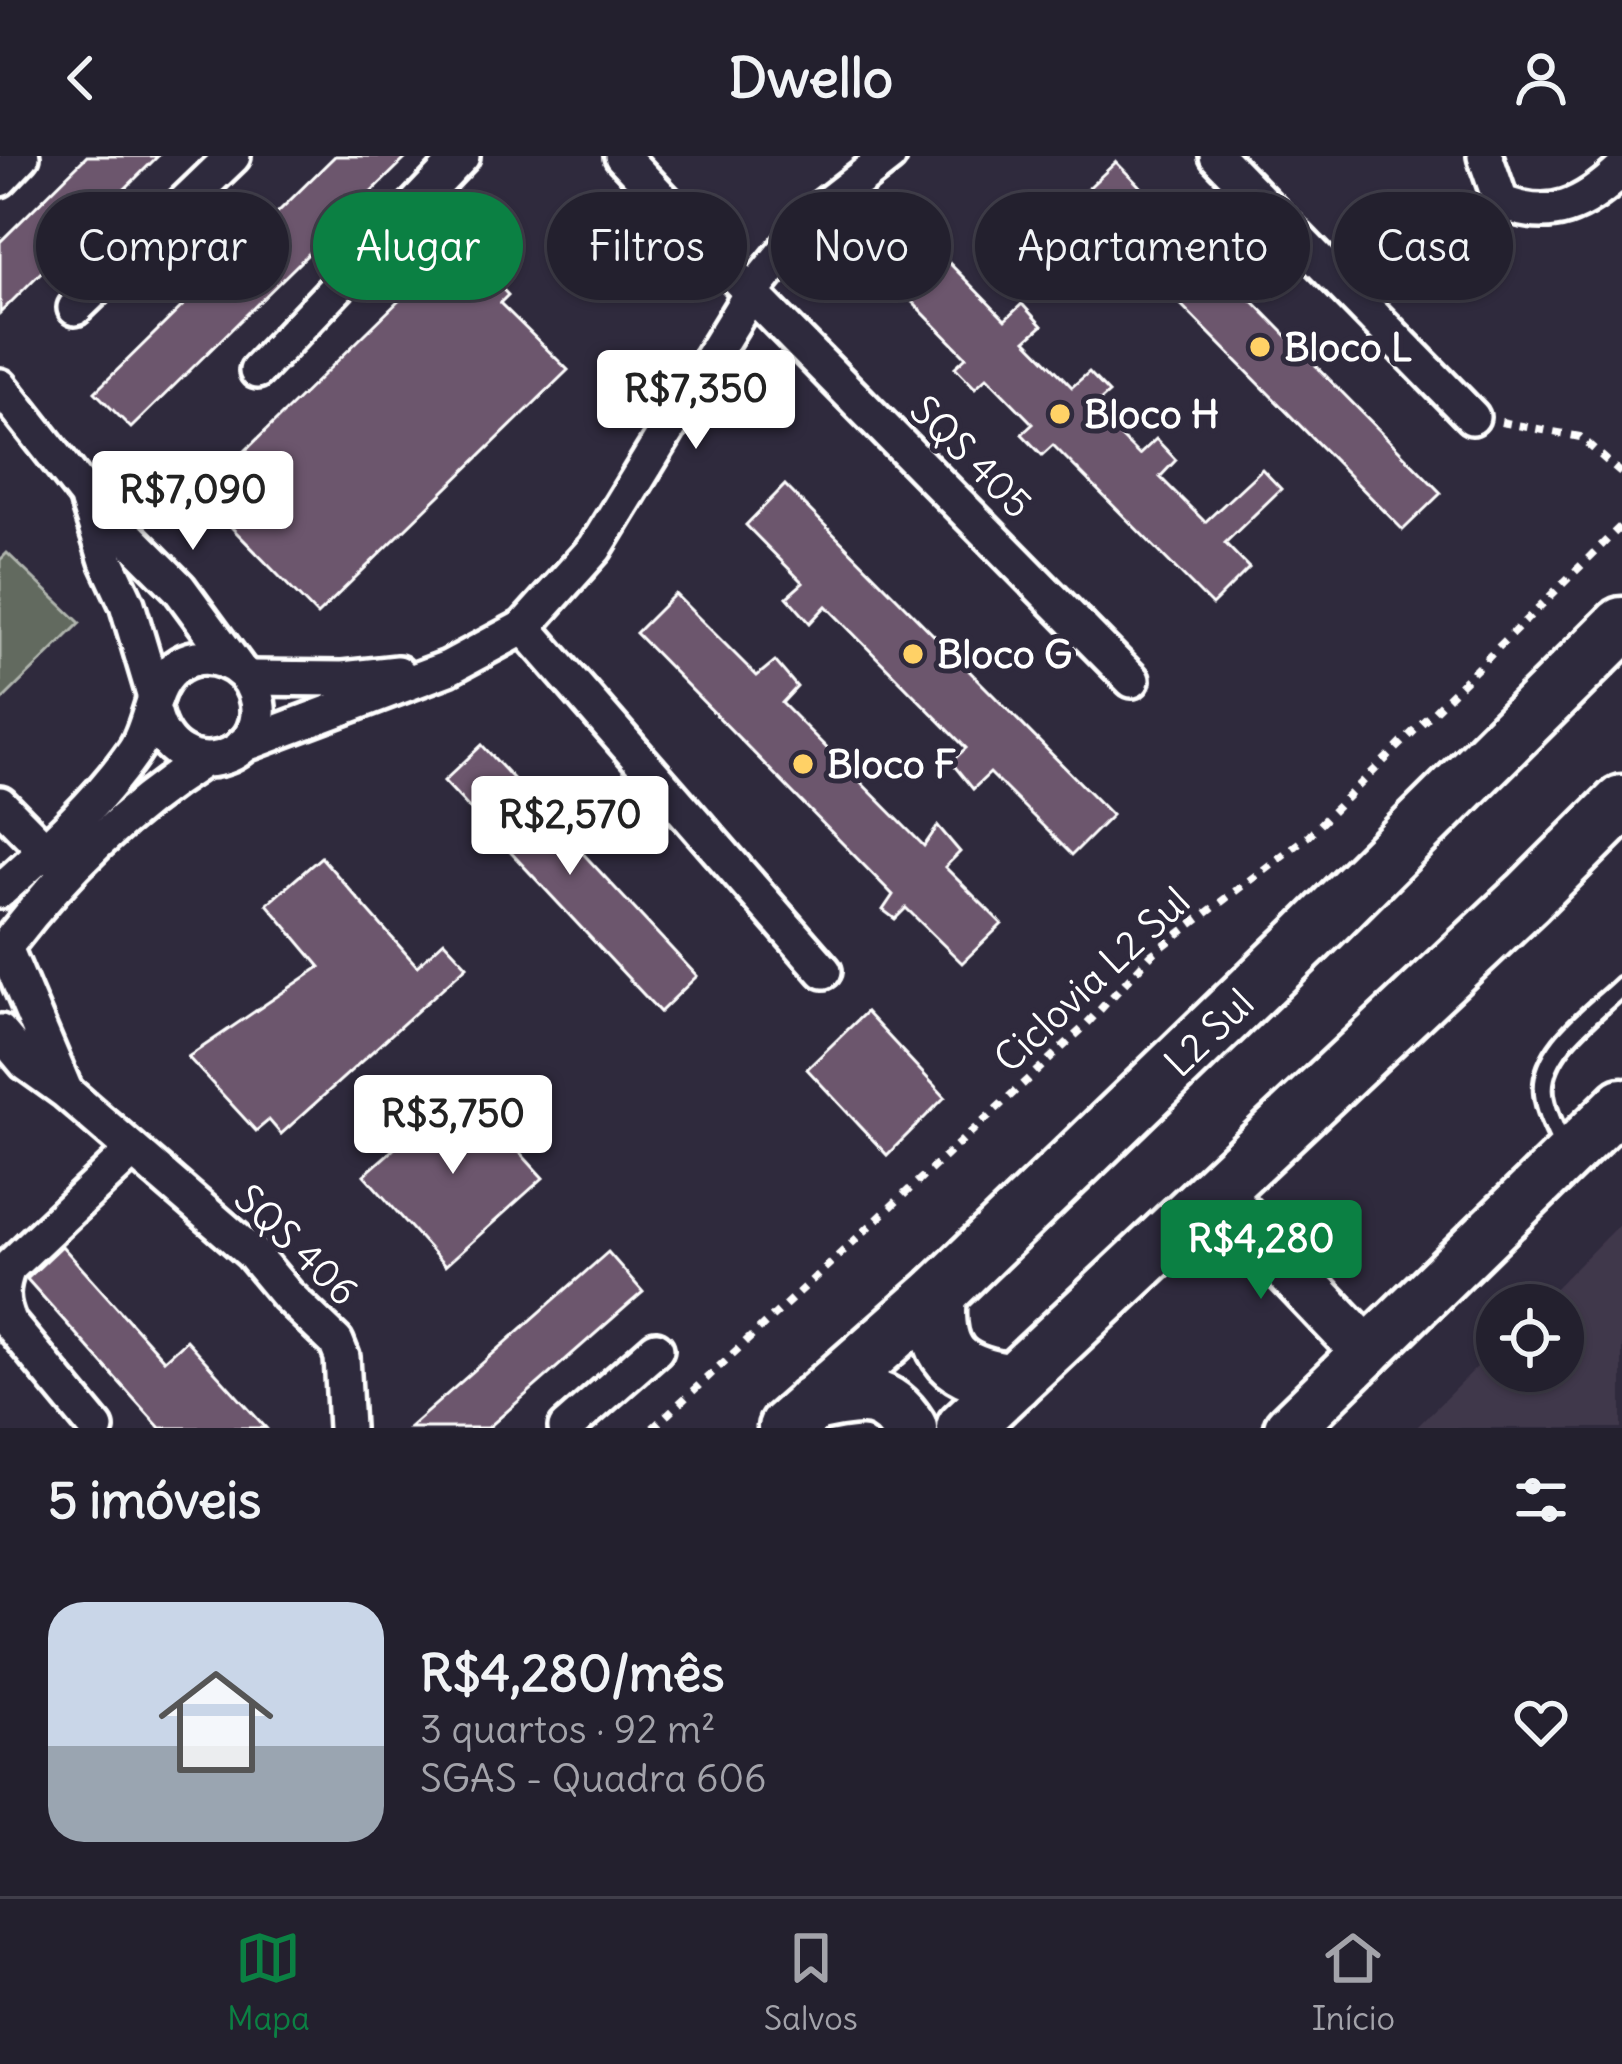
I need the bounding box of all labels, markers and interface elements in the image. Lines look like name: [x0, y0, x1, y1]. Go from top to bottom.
text: Dwello: [729, 44, 893, 112]
icon: back: [48, 45, 114, 111]
icon: person: [1508, 45, 1574, 111]
chip: Comprar: [36, 192, 289, 300]
chip: Alugar: [313, 192, 523, 300]
chip: Filtros: [547, 192, 747, 300]
chip: Novo: [771, 192, 951, 300]
chip: Apartamento: [975, 192, 1310, 300]
chip: Casa: [1334, 192, 1513, 300]
place label: Bloco L: [1284, 323, 1412, 372]
marker: Bloco L: [1247, 334, 1273, 360]
pin: R$7,350: [585, 350, 807, 452]
text: R$7,350: [624, 364, 768, 413]
street label: SQS 405: [900, 386, 1042, 528]
place label: Bloco H: [1084, 390, 1219, 439]
marker: Bloco H: [1047, 401, 1073, 427]
pin: R$7,090: [82, 451, 304, 553]
text: R$7,090: [119, 465, 267, 514]
place label: Bloco G: [937, 630, 1072, 679]
marker: Bloco G: [900, 641, 926, 667]
place label: Bloco F: [827, 740, 956, 789]
marker: Bloco F: [790, 751, 816, 777]
pin: R$2,570: [459, 776, 681, 878]
text: R$2,570: [498, 790, 642, 839]
street label: Ciclovia L2 Sul: [984, 877, 1200, 1083]
street label: L2 Sul: [1154, 979, 1264, 1087]
pin: R$3,750: [342, 1075, 564, 1177]
text: R$3,750: [381, 1089, 525, 1138]
street label: SQS 406: [224, 1174, 368, 1316]
pin: R$4,280: [1150, 1200, 1372, 1302]
text: R$4,280: [1188, 1214, 1334, 1263]
map controls: [1476, 1284, 1584, 1392]
button: locate: [1476, 1284, 1584, 1392]
icon: filters: [1508, 1467, 1574, 1533]
text: 5 imóveis: [48, 1468, 261, 1532]
text: R$4,280/mês: [420, 1641, 724, 1705]
icon: home: [144, 1650, 288, 1794]
icon: heart: [1508, 1689, 1574, 1755]
text: 3 quartos · 92 m²: [420, 1705, 716, 1754]
text: SGAS - Quadra 606: [420, 1754, 767, 1803]
tab: Mapa: [227, 1925, 310, 2039]
tab: Salvos: [764, 1925, 858, 2039]
tab: Início: [1312, 1925, 1395, 2039]

